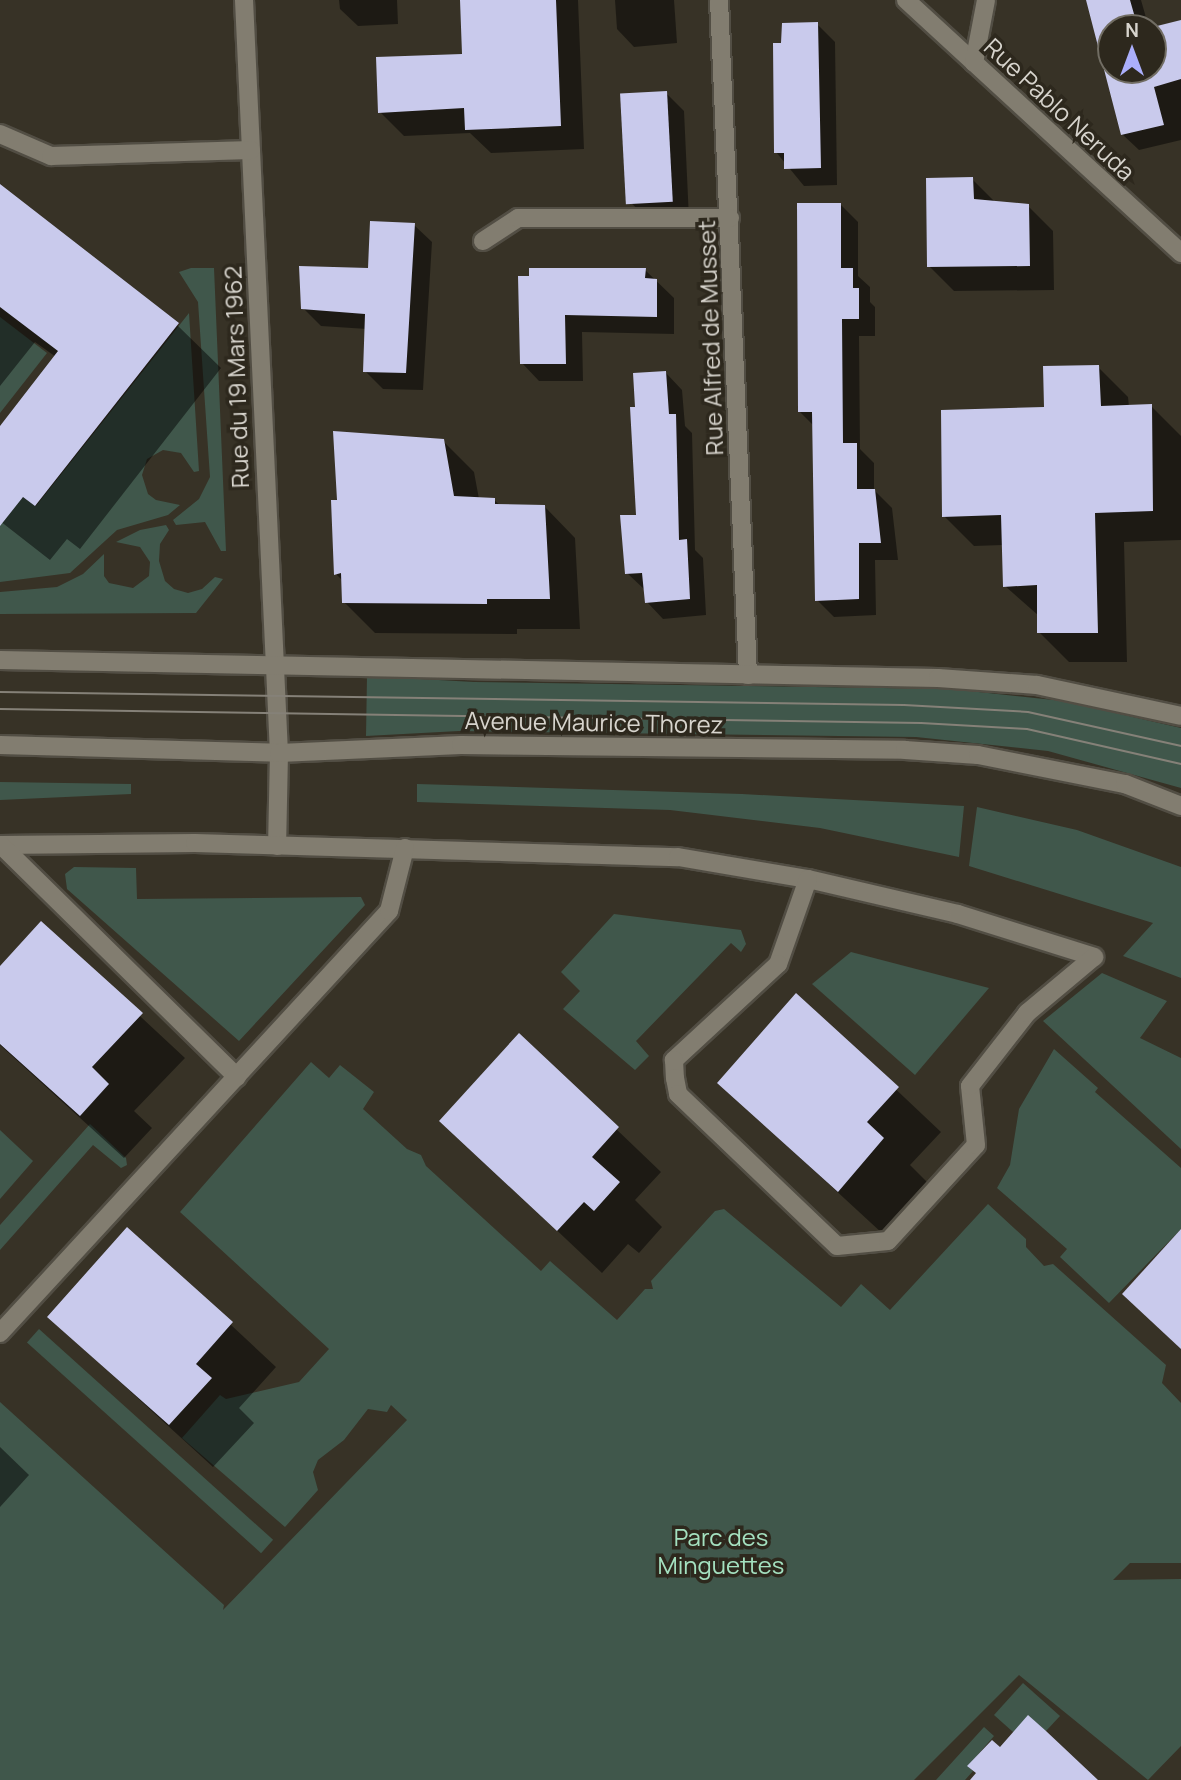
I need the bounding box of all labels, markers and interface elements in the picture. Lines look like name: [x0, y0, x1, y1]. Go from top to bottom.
north arrow: [1097, 14, 1167, 84]
text: N: [1125, 17, 1139, 43]
street label: Rue Pablo Neruda: [979, 32, 1141, 186]
street label: Rue Alfred de Musset: [692, 220, 728, 456]
street label: Rue du 19 Mars 1962: [218, 265, 254, 489]
street label: Avenue Maurice Thorez: [464, 705, 724, 739]
park label: Parc des Minguettes: [658, 1523, 784, 1579]

